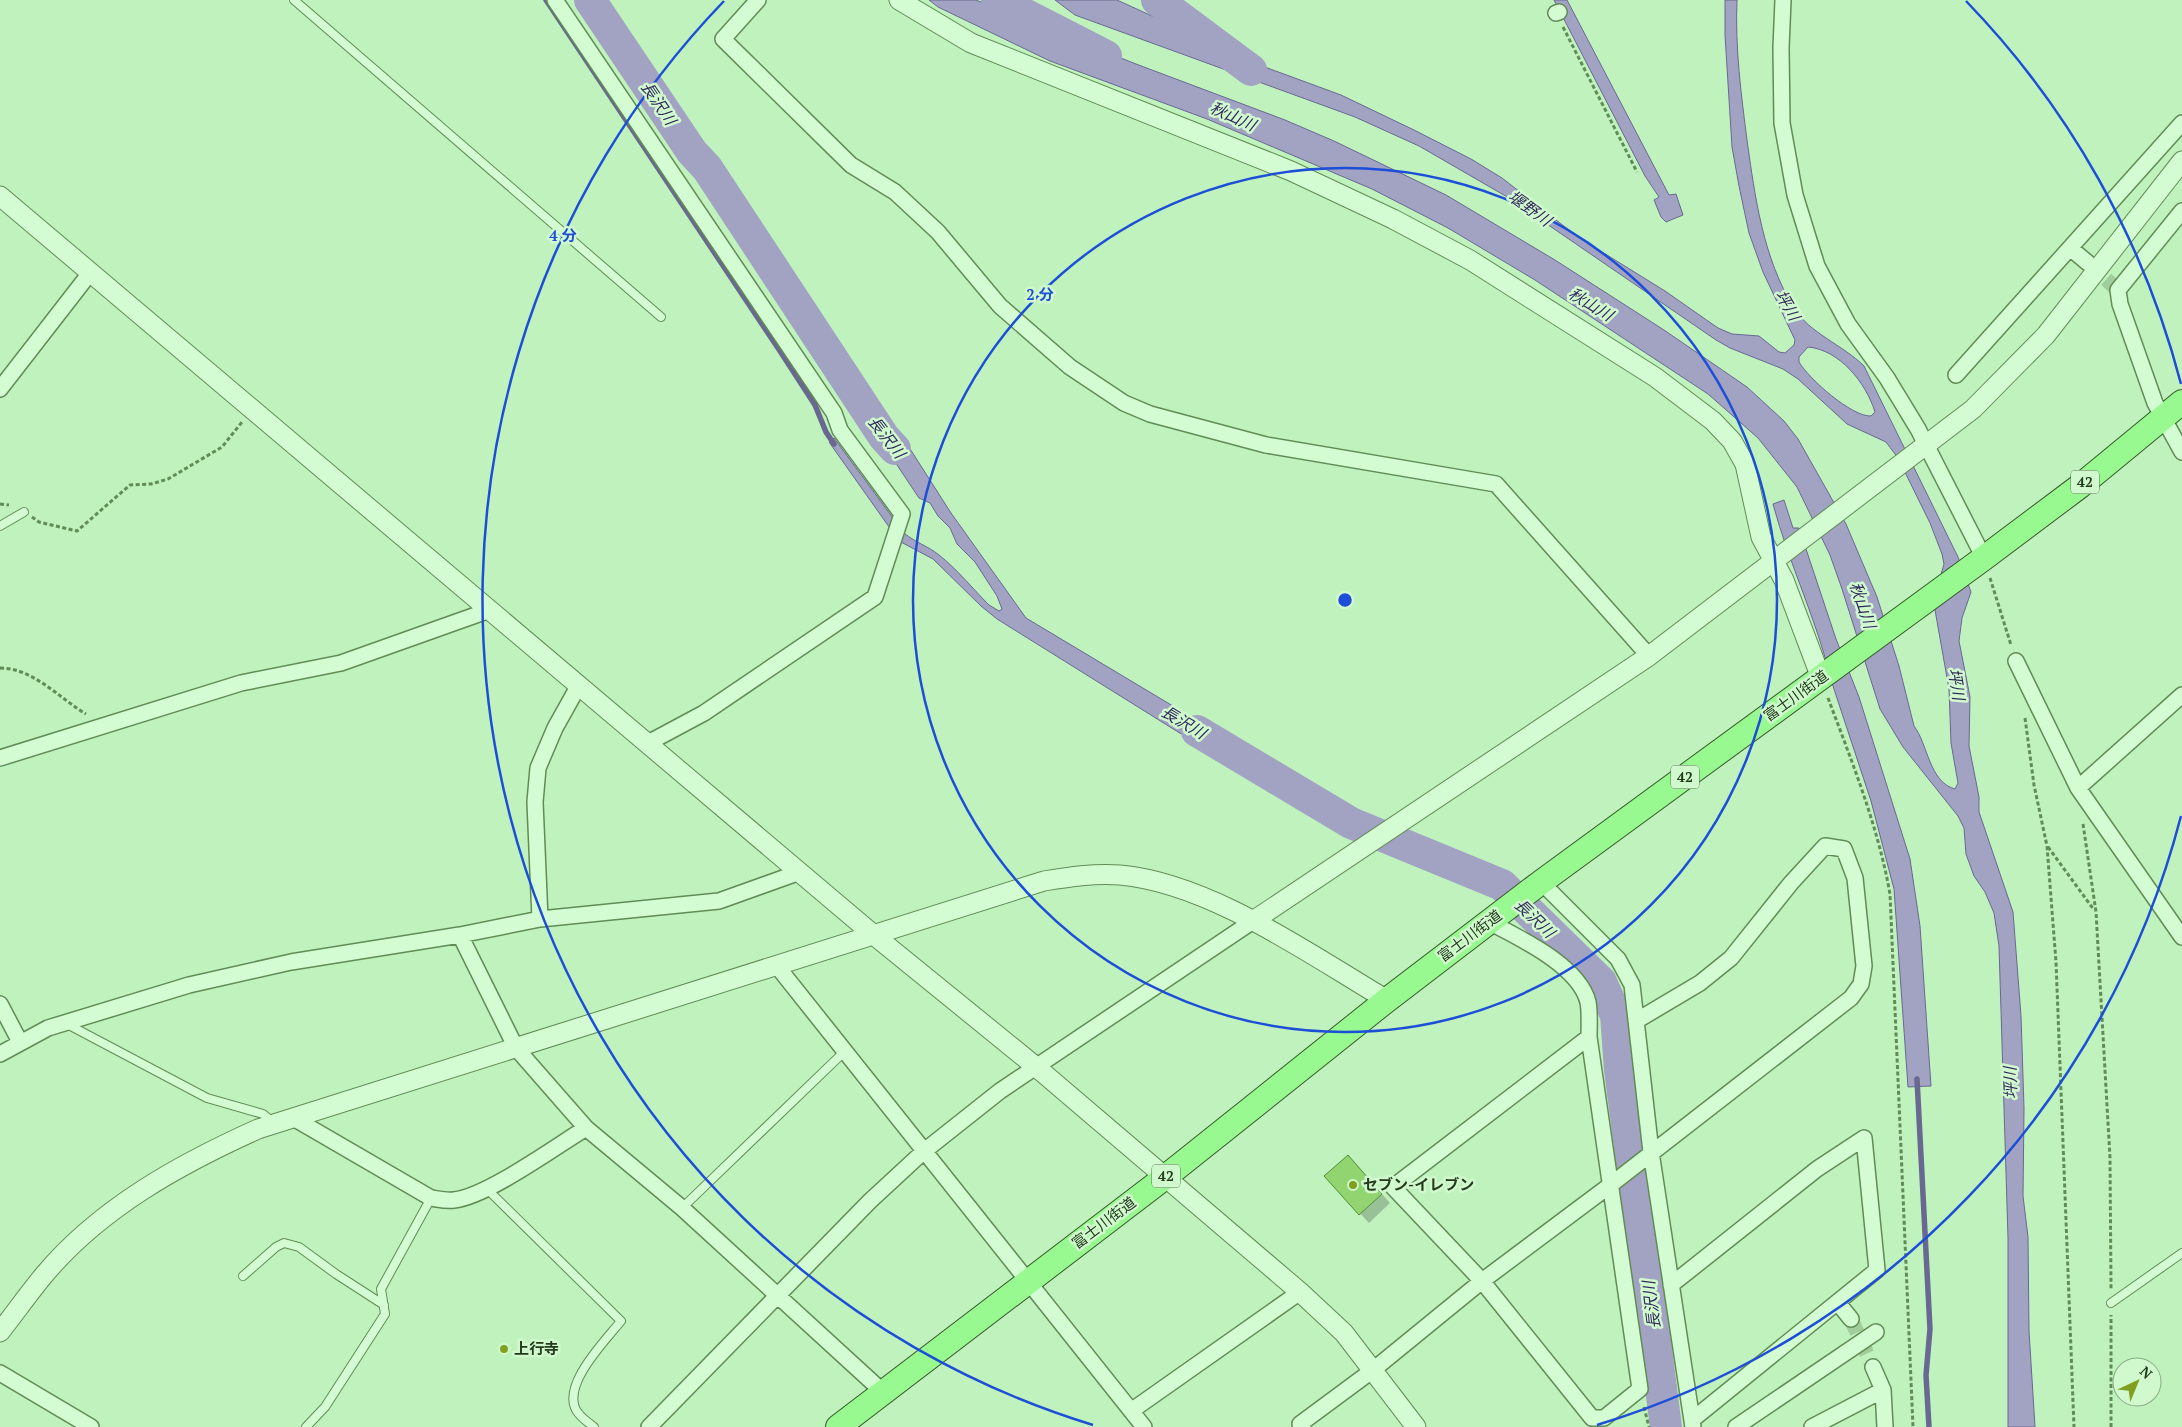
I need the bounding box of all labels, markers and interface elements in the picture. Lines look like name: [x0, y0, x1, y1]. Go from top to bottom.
water label: 長沢川: [636, 77, 683, 131]
water label: 秋山川: [1207, 96, 1261, 137]
water label: 堰野川: [1504, 185, 1557, 232]
text: 4 分: [549, 225, 577, 245]
water label: 秋山川: [1565, 282, 1619, 327]
text: 2 分: [1026, 284, 1054, 304]
water label: 坪川: [1770, 286, 1807, 326]
water label: 長沢川: [864, 411, 912, 464]
road number: 42: [2071, 471, 2099, 494]
water label: 秋山川: [1845, 579, 1882, 633]
centre of rings: [1336, 591, 1354, 609]
street label: 富士川街道: [1759, 665, 1832, 725]
water label: 坪川: [1944, 666, 1971, 703]
water label: 長沢川: [1158, 700, 1212, 745]
road number: 42: [1671, 766, 1699, 789]
water label: 長沢川: [1510, 893, 1561, 944]
street label: 富士川街道: [1433, 905, 1505, 966]
water label: 坪川: [1998, 1065, 2022, 1099]
road number: 42: [1152, 1164, 1180, 1188]
place label: セブン-イレブン: [1363, 1174, 1474, 1194]
marker: セブン-イレブン: [1347, 1179, 1359, 1191]
street label: 富士川街道: [1067, 1192, 1139, 1253]
water label: 長沢川: [1637, 1278, 1665, 1330]
place label: 上行寺: [514, 1338, 559, 1358]
marker: 上行寺: [498, 1343, 510, 1355]
north arrow: [2112, 1357, 2162, 1407]
text: N: [2136, 1362, 2157, 1383]

